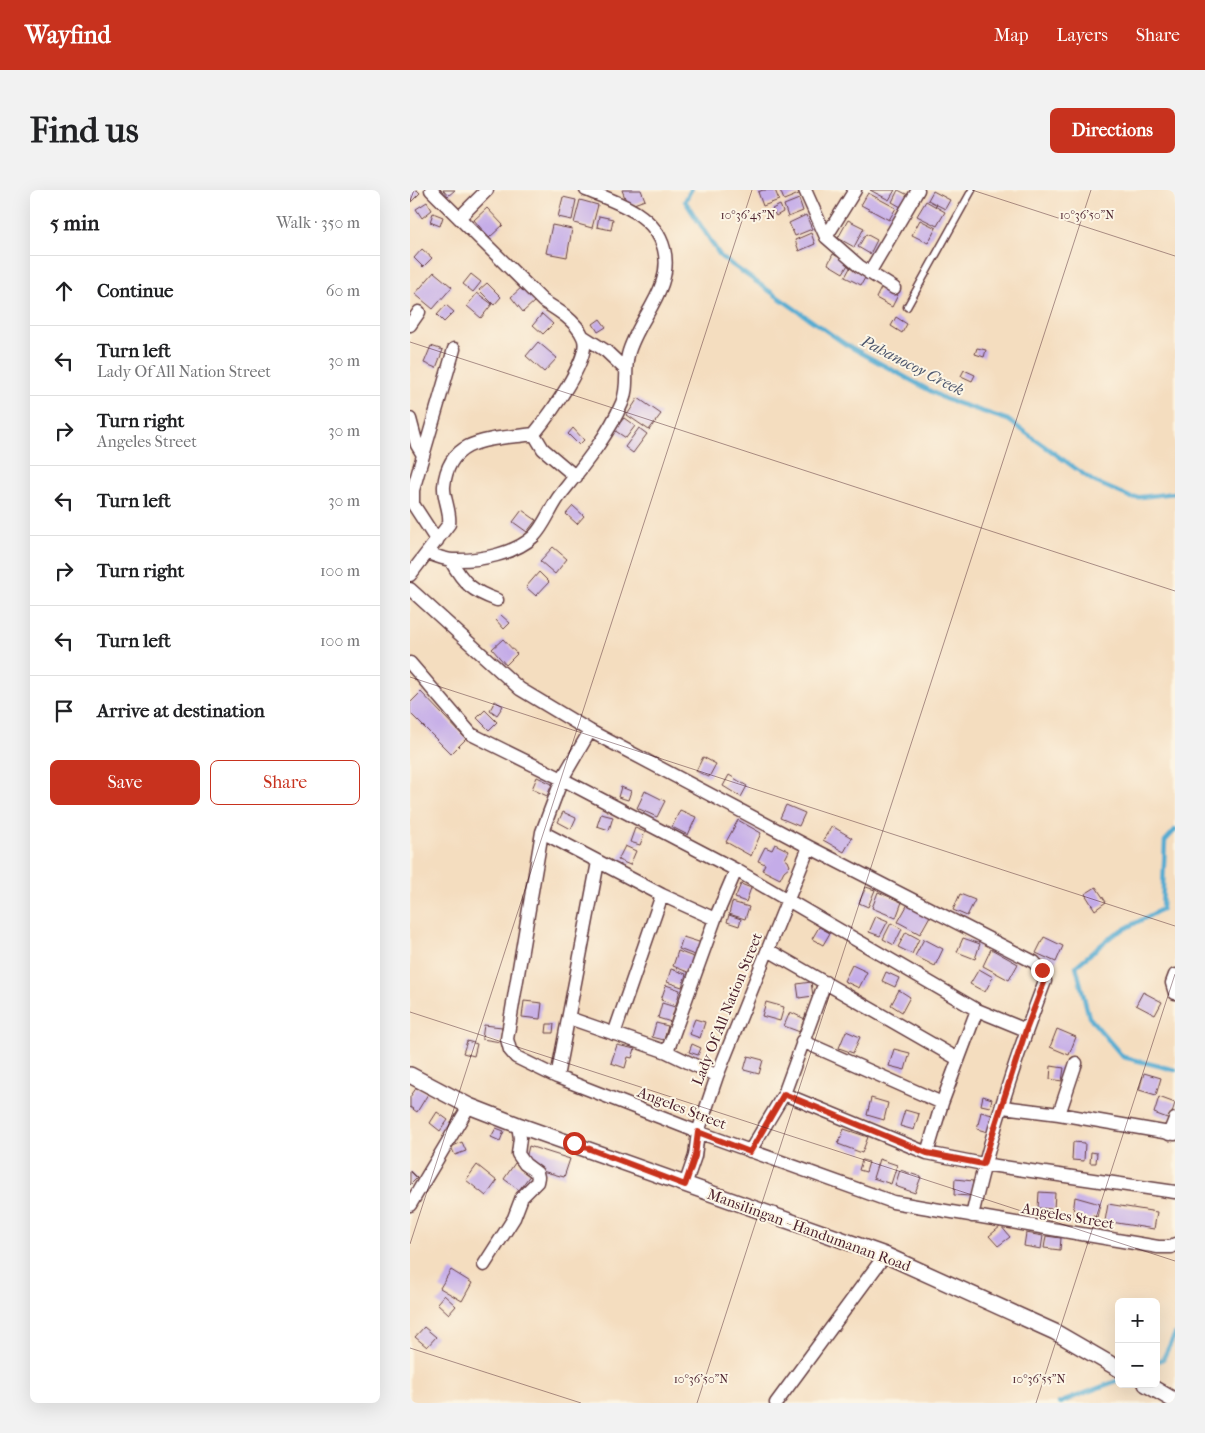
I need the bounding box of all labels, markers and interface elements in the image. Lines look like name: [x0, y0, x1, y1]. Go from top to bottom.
text: Wayfind: [25, 21, 111, 49]
text: Map: [994, 25, 1028, 46]
text: Layers: [1056, 25, 1108, 46]
text: Share: [1136, 25, 1180, 46]
button: Directions: [1050, 108, 1175, 153]
text: Find us: [30, 110, 139, 151]
text: 10°36'45"N: [721, 208, 775, 222]
text: 10°36'50"N: [1060, 208, 1114, 222]
text: 5 min: [50, 211, 99, 235]
text: Walk · 350 m: [276, 213, 360, 232]
icon: ahead: [50, 277, 78, 305]
text: Continue: [97, 280, 173, 302]
text: 60 m: [326, 281, 360, 300]
water label: Pahanocoy Creek: [857, 331, 967, 400]
text: Turn left: [97, 340, 171, 362]
icon: left: [50, 347, 78, 375]
text: 30 m: [328, 351, 360, 370]
text: Lady Of All Nation Street: [97, 362, 271, 381]
text: Turn right: [97, 410, 184, 432]
icon: right: [50, 417, 78, 445]
text: 30 m: [328, 421, 360, 440]
text: Angeles Street: [97, 432, 197, 451]
icon: left: [50, 487, 78, 515]
text: Turn left: [97, 490, 171, 512]
text: 30 m: [328, 491, 360, 510]
icon: right: [50, 557, 78, 585]
text: Turn right: [97, 560, 184, 582]
text: 100 m: [320, 561, 360, 580]
icon: left: [50, 627, 78, 655]
text: Turn left: [97, 630, 171, 652]
text: 100 m: [320, 631, 360, 650]
icon: arrive: [50, 697, 78, 725]
text: Arrive at destination: [97, 700, 265, 722]
button: Save: [50, 760, 200, 805]
button: Share: [210, 760, 360, 805]
street label: Lady Of All Nation Street: [688, 929, 766, 1088]
route end: [1031, 959, 1054, 982]
street label: Angeles Street: [634, 1082, 730, 1133]
route start: [563, 1132, 586, 1155]
street label: Mansilingan - Handumanan Road: [705, 1185, 914, 1276]
street label: Angeles Street: [1019, 1199, 1116, 1233]
map controls: [1115, 1298, 1160, 1388]
button: +: [1115, 1298, 1160, 1343]
button: −: [1115, 1343, 1160, 1388]
text: 10°36'50"N: [674, 1372, 728, 1386]
text: 10°36'55"N: [1012, 1372, 1066, 1386]

